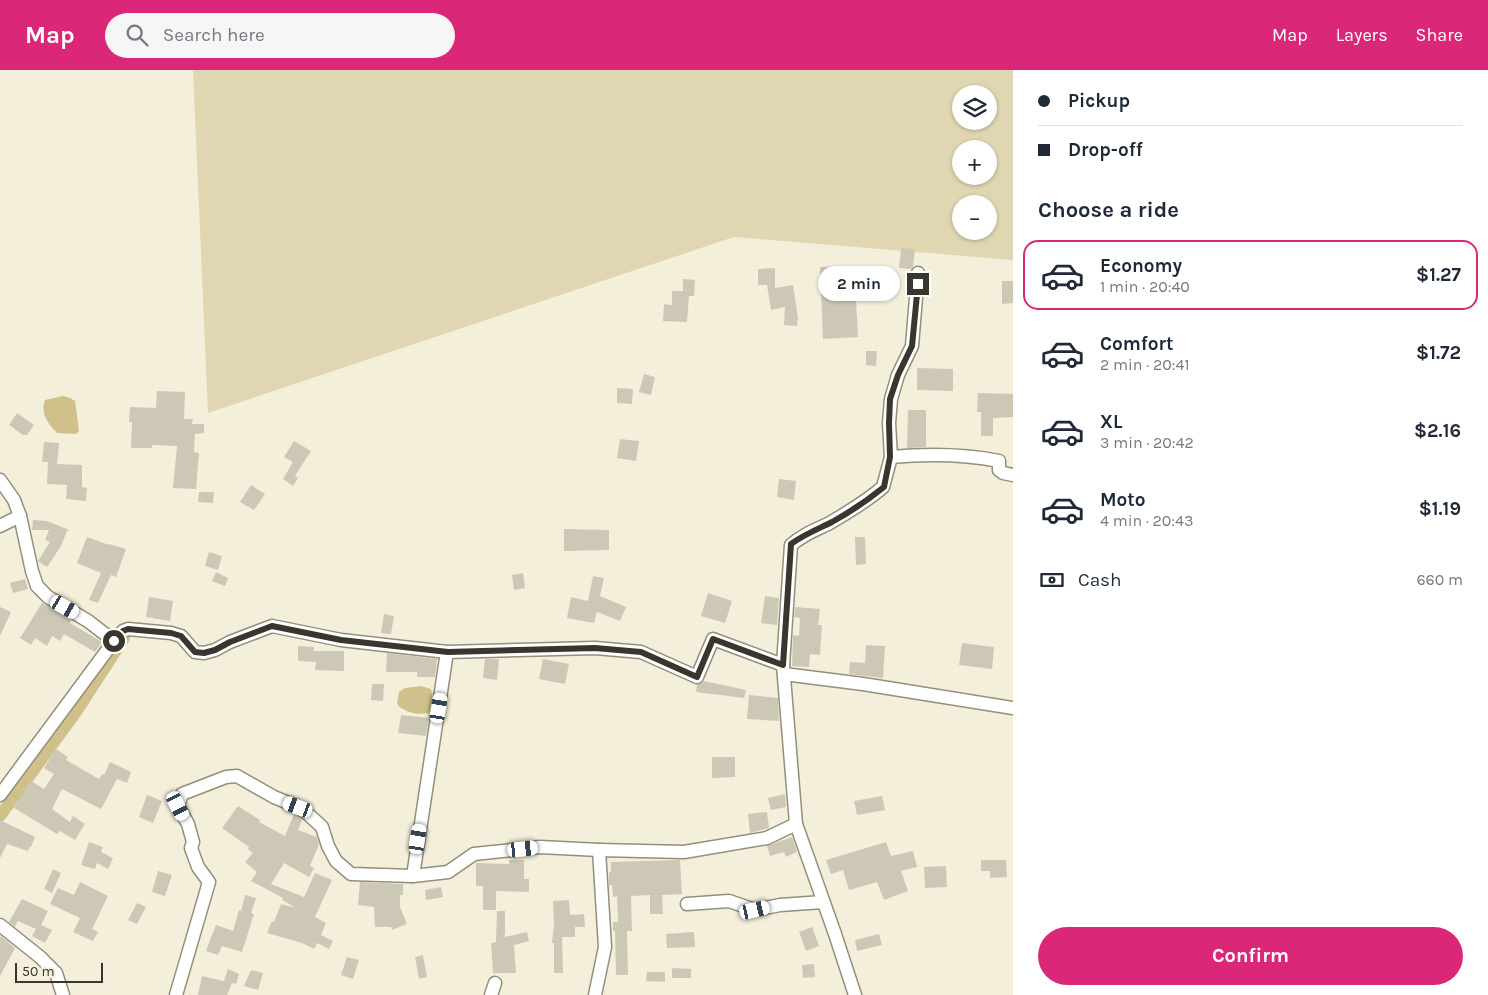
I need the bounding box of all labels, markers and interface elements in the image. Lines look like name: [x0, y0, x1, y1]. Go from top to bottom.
search box: [105, 13, 455, 58]
text: Map: [25, 21, 75, 49]
icon: search: [123, 21, 151, 49]
text: Search here: [163, 24, 265, 46]
text: Map: [1272, 24, 1308, 46]
text: Layers: [1336, 24, 1388, 46]
text: Share: [1416, 24, 1463, 46]
map controls: [952, 85, 997, 240]
button: layers: [952, 85, 997, 130]
text: Pickup: [1068, 90, 1130, 112]
text: Drop-off: [1068, 139, 1143, 161]
button: +: [952, 140, 997, 185]
button: −: [952, 195, 997, 240]
text: Choose a ride: [1038, 197, 1179, 223]
icon: car: [1040, 253, 1085, 298]
text: Economy: [1100, 255, 1182, 277]
text: $1.27: [1416, 264, 1461, 286]
callout: 2 min: [818, 266, 900, 302]
route end: [907, 273, 929, 295]
text: 2 min: [837, 274, 881, 293]
text: 1 min · 20:40: [1100, 277, 1190, 296]
icon: car: [1040, 331, 1085, 376]
text: Comfort: [1100, 333, 1174, 355]
text: $1.72: [1416, 342, 1461, 364]
text: 2 min · 20:41: [1100, 355, 1190, 374]
icon: car: [1040, 409, 1085, 454]
text: XL: [1100, 411, 1122, 433]
text: $2.16: [1414, 420, 1461, 442]
text: 3 min · 20:42: [1100, 433, 1194, 452]
icon: car: [1040, 487, 1085, 532]
text: Moto: [1100, 489, 1146, 511]
text: $1.19: [1419, 498, 1461, 520]
text: 4 min · 20:43: [1100, 511, 1193, 530]
icon: cash: [1038, 566, 1066, 594]
text: Cash: [1078, 569, 1122, 591]
text: 660 m: [1416, 570, 1463, 589]
car: [48, 593, 81, 621]
route start: [103, 630, 125, 652]
car: [429, 692, 448, 724]
car: [164, 789, 191, 823]
car: [281, 795, 314, 819]
car: [408, 823, 427, 855]
car: [507, 840, 538, 858]
car: [738, 899, 771, 921]
button: Confirm: [1038, 927, 1463, 985]
scale bar: [15, 960, 102, 983]
text: 50 m: [22, 963, 55, 980]

